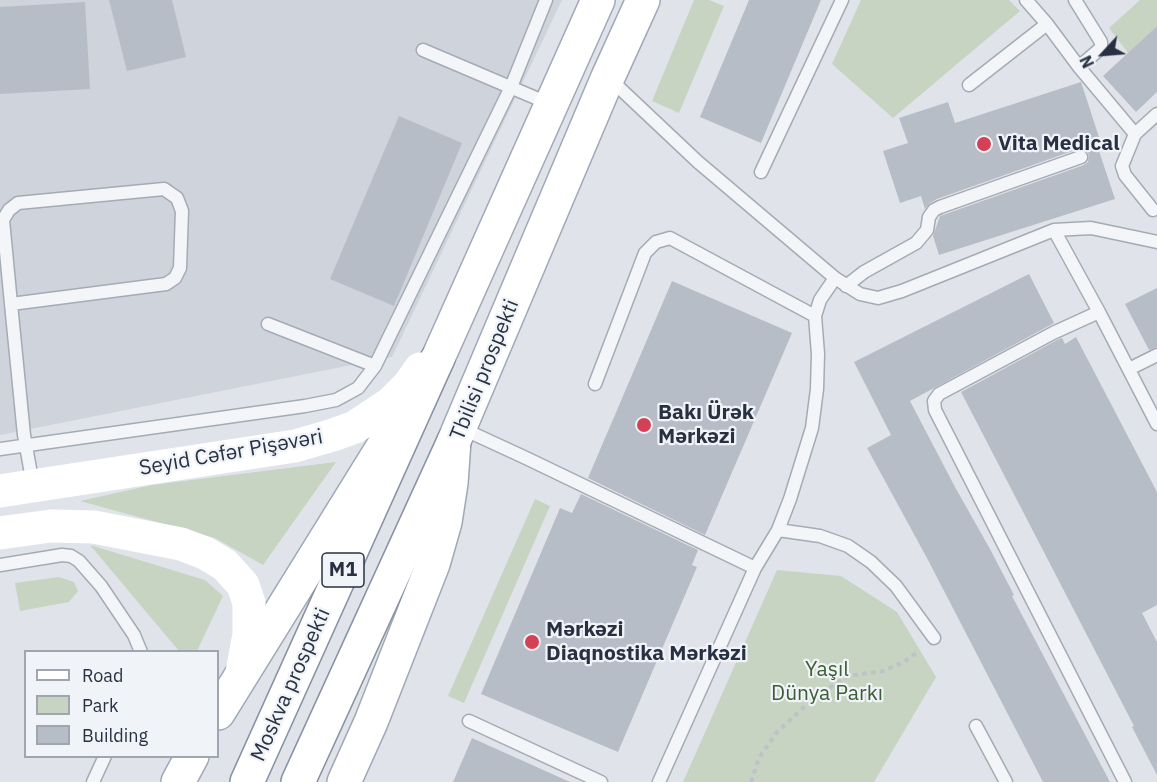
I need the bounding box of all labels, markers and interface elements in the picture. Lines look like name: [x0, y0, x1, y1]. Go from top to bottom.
north arrow: [1073, 24, 1133, 84]
text: N: [1075, 52, 1098, 71]
place label: Vita Medical: [998, 131, 1120, 157]
marker: Vita Medical: [975, 135, 993, 153]
street label: Tbilisi prospekti: [445, 296, 525, 444]
place label: Bakı Ürək Mərkəzi: [658, 400, 754, 450]
marker: Bakı Ürək Mərkəzi: [635, 416, 653, 434]
street label: Seyid Cəfər Pişəvəri: [137, 424, 325, 482]
road number: M1: [322, 553, 364, 587]
street label: Moskva prospekti: [246, 604, 336, 766]
place label: Mərkəzi Diaqnostika Mərkəzi: [546, 617, 747, 667]
marker: Mərkəzi Diaqnostika Mərkəzi: [523, 633, 541, 651]
legend: [24, 650, 219, 758]
park label: Yaşıl Dünya Parkı: [771, 657, 883, 707]
text: Road: [82, 664, 123, 687]
text: Park: [82, 694, 118, 717]
text: Building: [82, 724, 148, 747]

